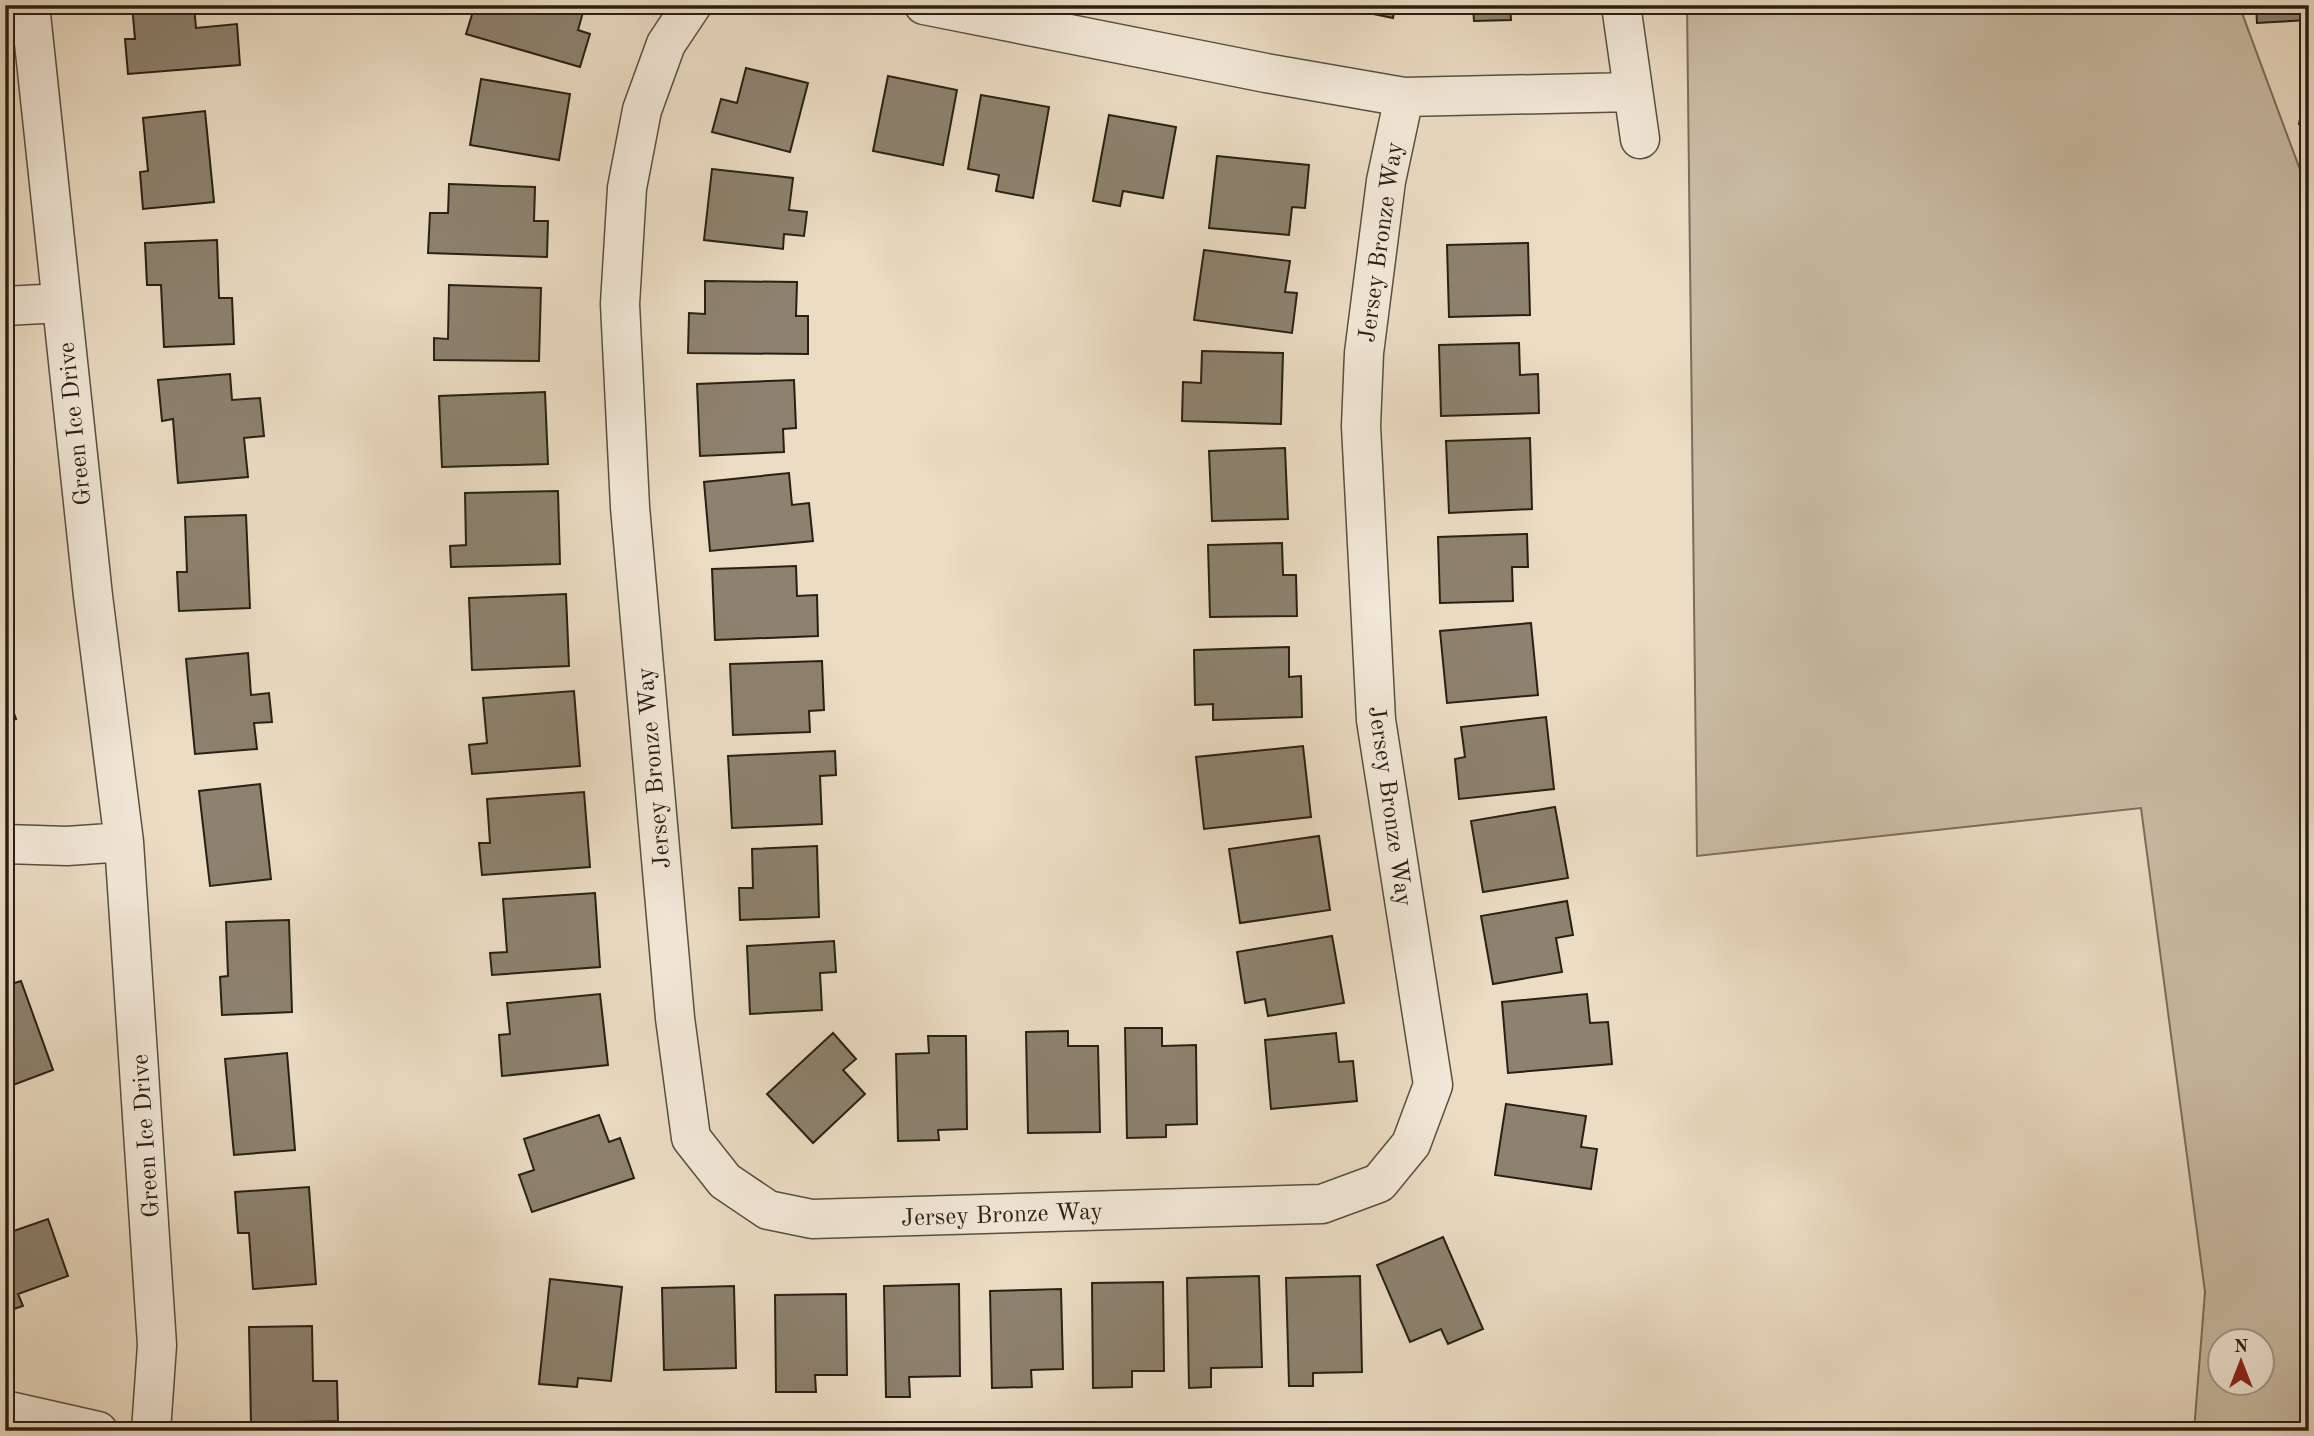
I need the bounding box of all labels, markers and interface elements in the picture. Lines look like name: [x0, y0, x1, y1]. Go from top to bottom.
street label: Jersey Bronze Way: [1356, 140, 1408, 344]
street label: Green Ice Drive: [55, 341, 97, 507]
street label: Jersey Bronze Way: [634, 666, 676, 870]
street label: Jersey Bronze Way: [1363, 704, 1415, 908]
street label: Green Ice Drive: [129, 1053, 165, 1219]
street label: Jersey Bronze Way: [901, 1200, 1104, 1232]
north arrow: [2206, 1328, 2276, 1398]
text: N: [2234, 1338, 2249, 1357]

